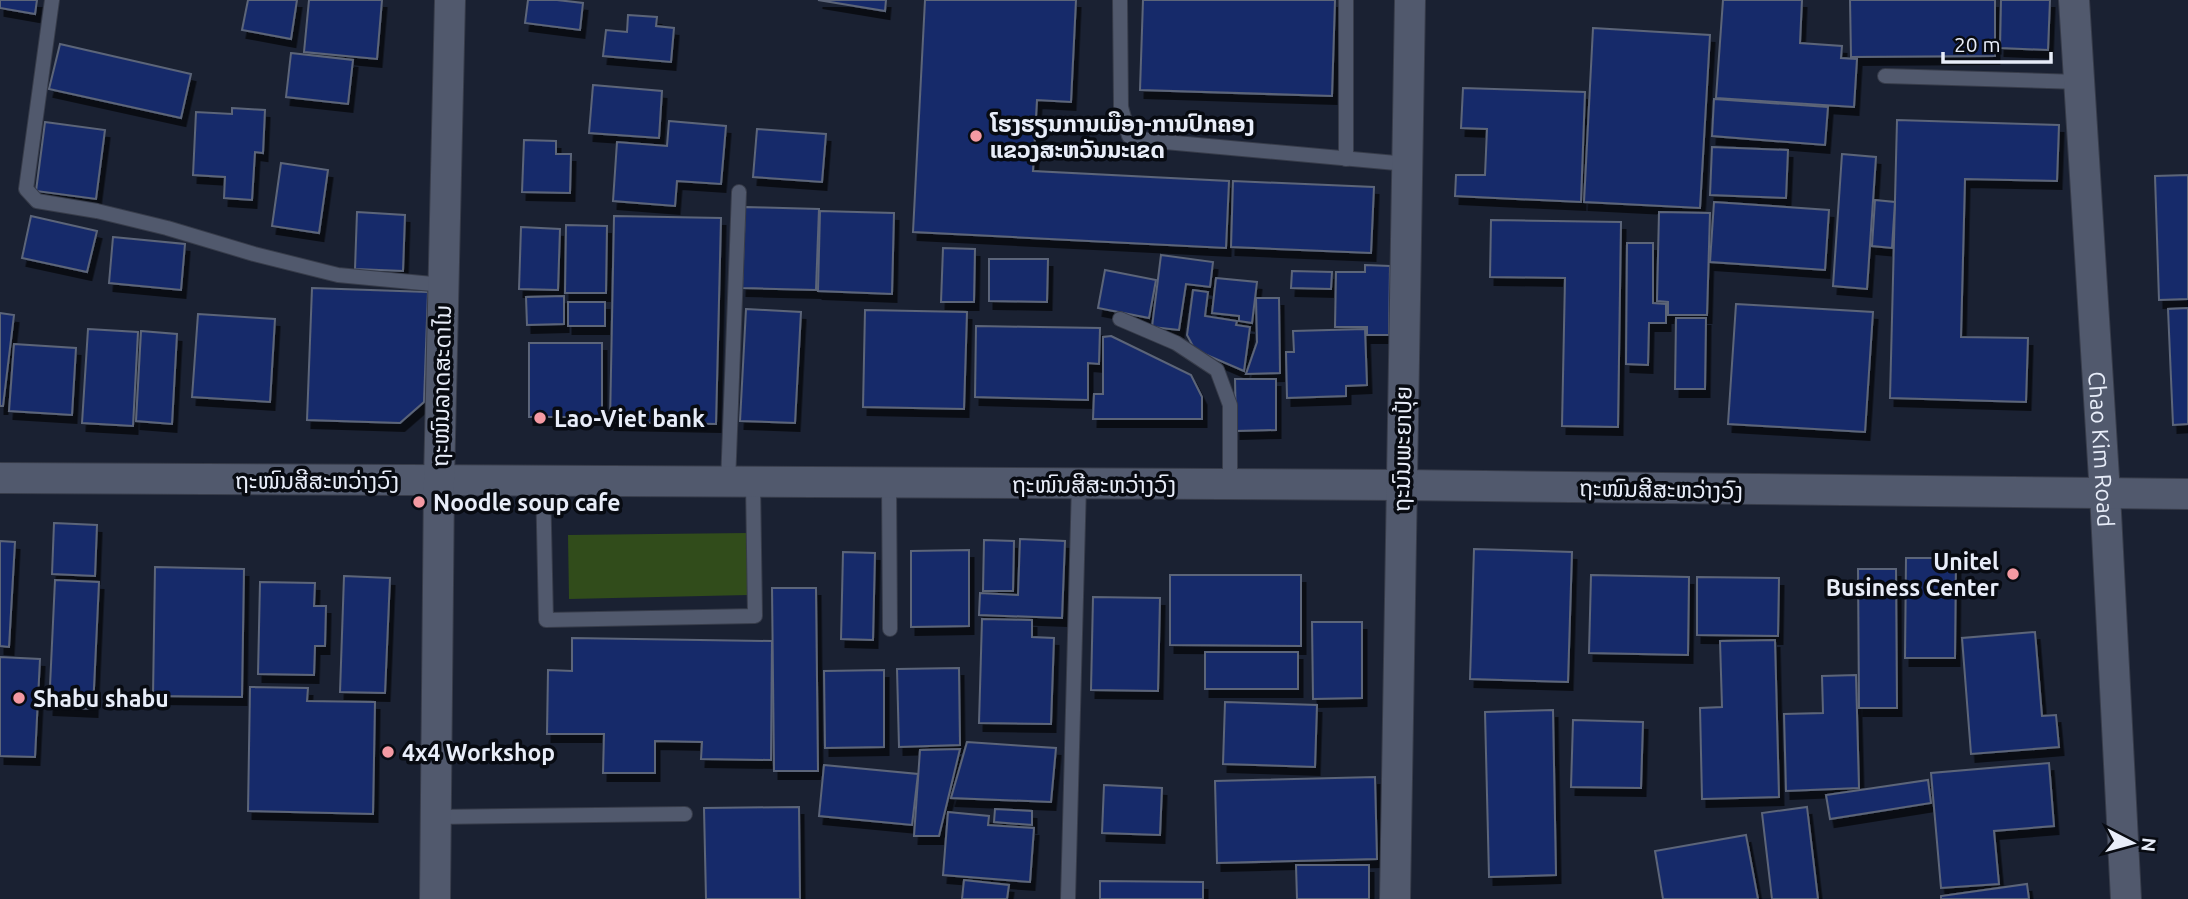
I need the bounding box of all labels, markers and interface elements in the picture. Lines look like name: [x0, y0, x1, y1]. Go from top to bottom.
scale bar: [1943, 21, 2052, 65]
text: 20 m: [1954, 32, 2001, 56]
place label: ໂຮງຮຽນການເມືອງ-ການປົກຄອງ ແຂວງສະຫວັນນະເຂດ: [989, 111, 1255, 162]
marker: ໂຮງຮຽນການເມືອງ-ການປົກຄອງ ແຂວງສະຫວັນນະເຂດ: [968, 128, 984, 144]
street label: ຖະໜົນລາດສະດາໄນ: [427, 305, 455, 467]
street label: Chao Kim Road: [2085, 370, 2119, 528]
street label: ຖະນົນພະຍາປຸ້ຍ: [1388, 386, 1419, 512]
place label: Lao-Viet bank: [554, 406, 705, 431]
marker: Lao-Viet bank: [532, 410, 548, 426]
street label: ຖະໜົນສີສະຫວ່າງວົງ: [235, 468, 399, 493]
street label: ຖະໜົນສີສະຫວ່າງວົງ: [1012, 472, 1176, 497]
street label: ຖະໜົນສີສະຫວ່າງວົງ: [1579, 475, 1743, 503]
place label: Noodle soup cafe: [433, 490, 621, 515]
marker: Noodle soup cafe: [411, 494, 427, 510]
place label: Unitel Business Center: [1826, 549, 2000, 600]
marker: Unitel Business Center: [2005, 566, 2021, 582]
place label: Shabu shabu: [33, 686, 169, 711]
marker: Shabu shabu: [11, 690, 27, 706]
place label: 4x4 Workshop: [402, 740, 555, 765]
marker: 4x4 Workshop: [380, 744, 396, 760]
north arrow: [2097, 808, 2167, 878]
text: N: [2137, 837, 2161, 853]

